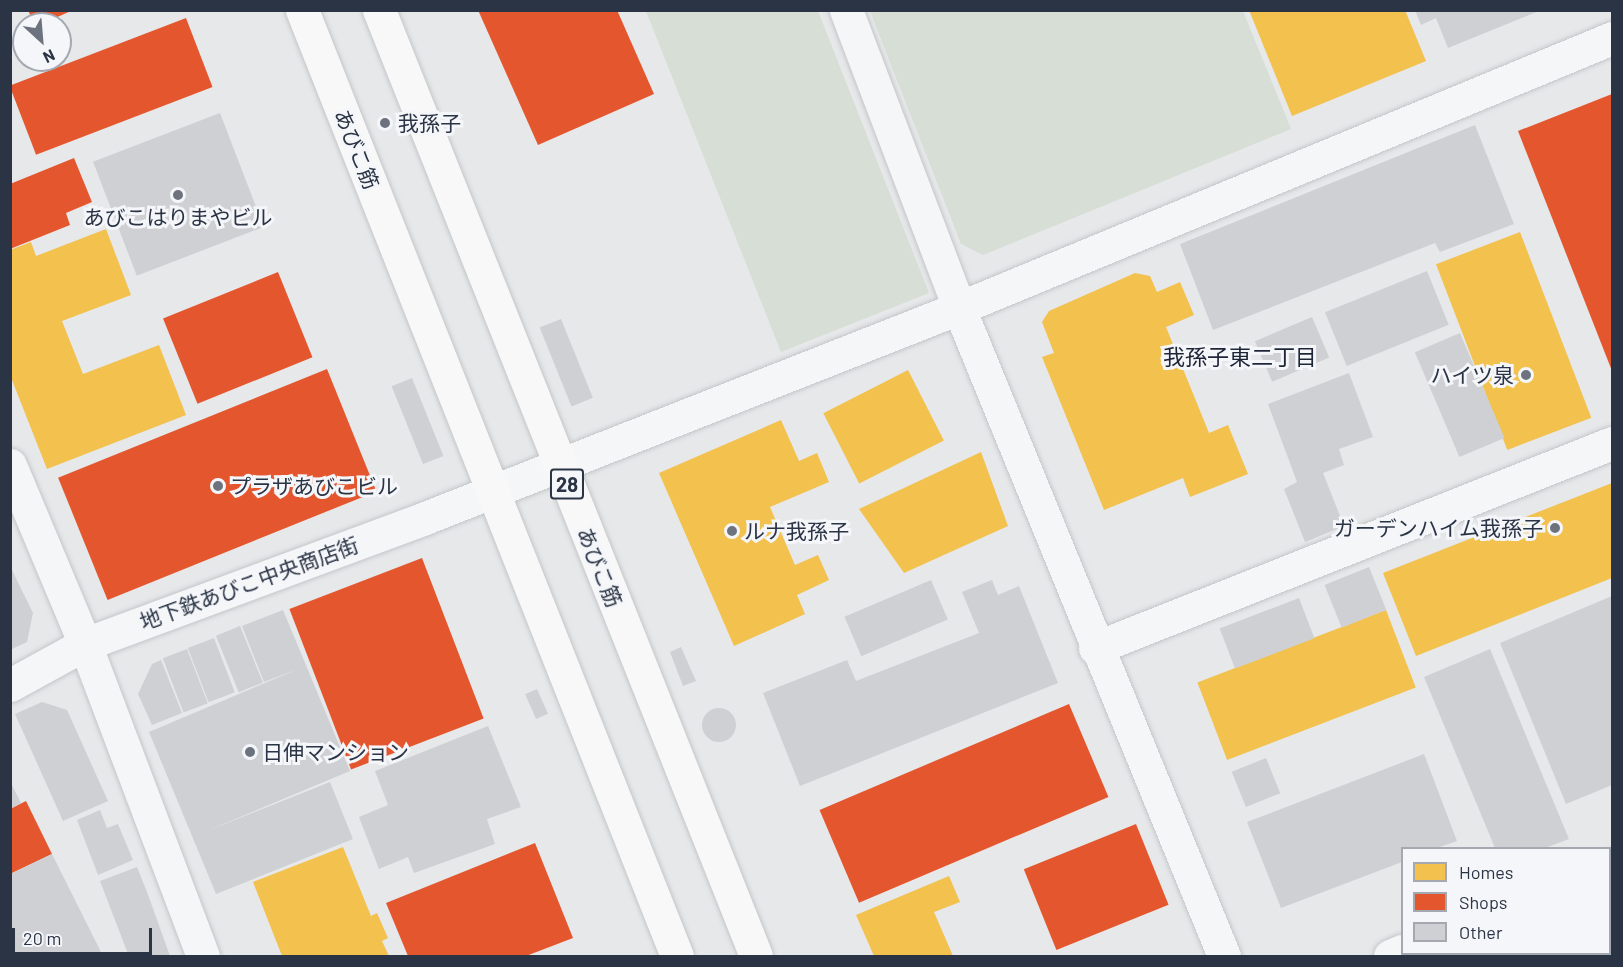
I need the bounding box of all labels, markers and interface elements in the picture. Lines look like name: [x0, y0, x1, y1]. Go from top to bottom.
north arrow: [12, 12, 72, 72]
text: N: [40, 46, 58, 68]
street label: あびこ筋: [330, 105, 384, 193]
place label: 我孫子: [398, 110, 461, 136]
marker: 我孫子: [376, 114, 394, 132]
marker: あびこはりまやビル: [171, 188, 185, 202]
place label: あびこはりまやビル: [84, 204, 272, 230]
district label: 我孫子東二丁目: [1163, 344, 1317, 370]
place label: ハイツ泉: [1430, 362, 1514, 388]
marker: ハイツ泉: [1519, 368, 1533, 382]
road number: 28: [549, 467, 585, 501]
place label: プラザあびこビル: [230, 473, 398, 499]
marker: プラザあびこビル: [211, 479, 225, 493]
place label: ガーデンハイム我孫子: [1333, 515, 1543, 541]
place label: ルナ我孫子: [744, 518, 849, 544]
marker: ガーデンハイム我孫子: [1548, 521, 1562, 535]
street label: あびこ筋: [573, 523, 627, 611]
marker: ルナ我孫子: [725, 524, 739, 538]
street label: 地下鉄あびこ中央商店街: [136, 532, 362, 634]
place label: 日伸マンション: [262, 739, 409, 765]
marker: 日伸マンション: [243, 745, 257, 759]
legend: [1401, 847, 1611, 955]
text: Homes: [1459, 861, 1513, 883]
text: Shops: [1459, 891, 1508, 913]
scale bar: [15, 916, 154, 954]
text: Other: [1459, 921, 1502, 943]
text: 20 m: [23, 927, 61, 949]

